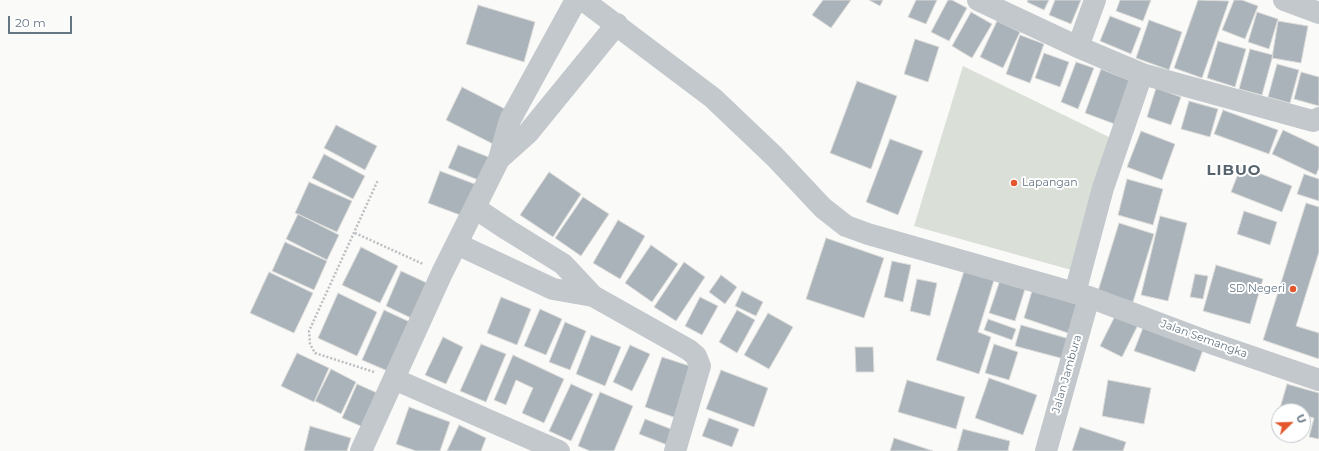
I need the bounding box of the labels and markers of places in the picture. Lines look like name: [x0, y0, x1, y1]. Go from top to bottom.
place label: Lapangan: [1022, 176, 1078, 190]
marker: Lapangan: [1009, 178, 1019, 188]
place label: SD Negeri: [1229, 282, 1285, 296]
marker: SD Negeri: [1288, 284, 1298, 294]

